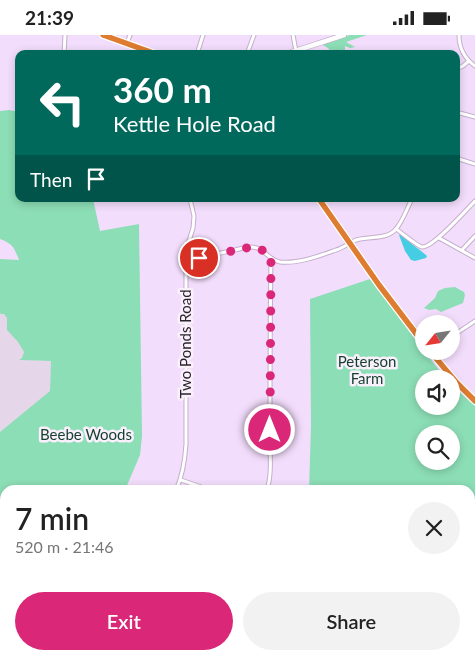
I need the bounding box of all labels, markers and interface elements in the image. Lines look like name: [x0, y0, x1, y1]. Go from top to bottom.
text: 21:39: [25, 6, 74, 29]
text: 360 m: [113, 68, 212, 110]
icon: left: [30, 70, 95, 135]
text: Kettle Hole Road: [113, 110, 276, 137]
icon: arrive: [82, 165, 110, 193]
text: Then: [30, 168, 72, 191]
pin: [178, 237, 220, 279]
icon: arrive: [185, 244, 213, 272]
street label: Two Ponds Road: [176, 289, 194, 399]
north arrow: [415, 315, 460, 360]
map controls: [415, 315, 460, 470]
park label: Peterson Farm: [338, 352, 396, 387]
button: sound: [415, 370, 460, 415]
position arrow: [243, 403, 295, 455]
park label: Beebe Woods: [40, 425, 132, 443]
button: search: [415, 425, 460, 470]
text: 7 min: [15, 500, 89, 536]
button: close: [408, 502, 460, 554]
text: 520 m · 21:46: [15, 537, 114, 556]
button: Exit: [15, 592, 233, 650]
button: Share: [243, 592, 460, 650]

